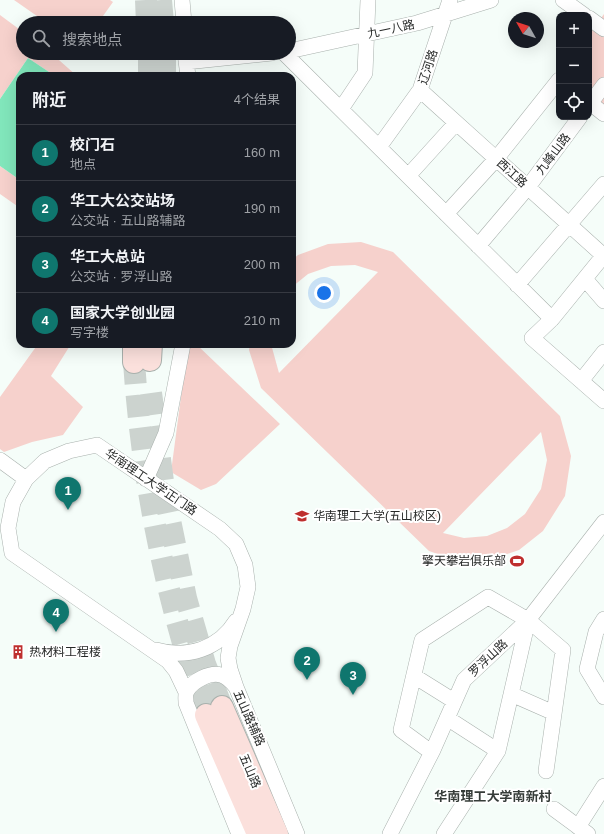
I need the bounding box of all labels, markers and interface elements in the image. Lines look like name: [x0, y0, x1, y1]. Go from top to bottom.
north arrow: [508, 12, 544, 48]
map controls: [556, 12, 592, 120]
button: +: [556, 12, 592, 48]
search box: [16, 16, 296, 60]
street label: 九一八路: [366, 17, 416, 41]
icon: search: [30, 27, 52, 49]
text: 搜索地点: [62, 31, 122, 48]
street label: 辽河路: [416, 48, 440, 86]
button: −: [556, 48, 592, 84]
button: locate: [556, 84, 592, 120]
text: 附近: [32, 91, 66, 110]
text: 4个结果: [234, 92, 280, 107]
street label: 九峰山路: [533, 131, 573, 177]
text: 校门石: [70, 136, 115, 153]
text: 1: [41, 145, 49, 160]
text: 160 m: [244, 145, 280, 160]
street label: 西江路: [494, 156, 530, 190]
text: 地点: [70, 157, 96, 172]
text: 华工大公交站场: [70, 192, 175, 209]
text: 2: [41, 201, 49, 216]
text: 190 m: [244, 201, 280, 216]
text: 公交站 · 五山路辅路: [70, 213, 186, 228]
text: 华工大总站: [70, 248, 145, 265]
text: 3: [41, 257, 49, 272]
text: 200 m: [244, 257, 280, 272]
text: 公交站 · 罗浮山路: [70, 269, 173, 284]
your location: [314, 283, 334, 303]
text: 国家大学创业园: [70, 304, 175, 321]
text: 4: [41, 313, 49, 328]
text: 210 m: [244, 313, 280, 328]
text: 写字楼: [70, 325, 109, 340]
street label: 华南理工大学正门路: [102, 446, 200, 518]
pin: 1: [55, 477, 81, 510]
school or university icon: 华南理工大学(五山校区): [294, 508, 310, 524]
place label: 华南理工大学(五山校区): [313, 509, 441, 523]
sports icon: 擎天攀岩俱乐部: [509, 553, 525, 569]
place label: 擎天攀岩俱乐部: [422, 554, 506, 568]
pin: 4: [43, 599, 69, 632]
street label: 罗浮山路: [466, 637, 510, 679]
building icon: 热材料工程楼: [10, 644, 26, 660]
place label: 热材料工程楼: [29, 645, 101, 659]
pin: 2: [294, 647, 320, 680]
pin: 3: [340, 662, 366, 695]
street label: 五山路辅路: [230, 688, 268, 748]
street label: 五山路: [237, 752, 263, 790]
district label: 华南理工大学南新村: [434, 789, 552, 804]

